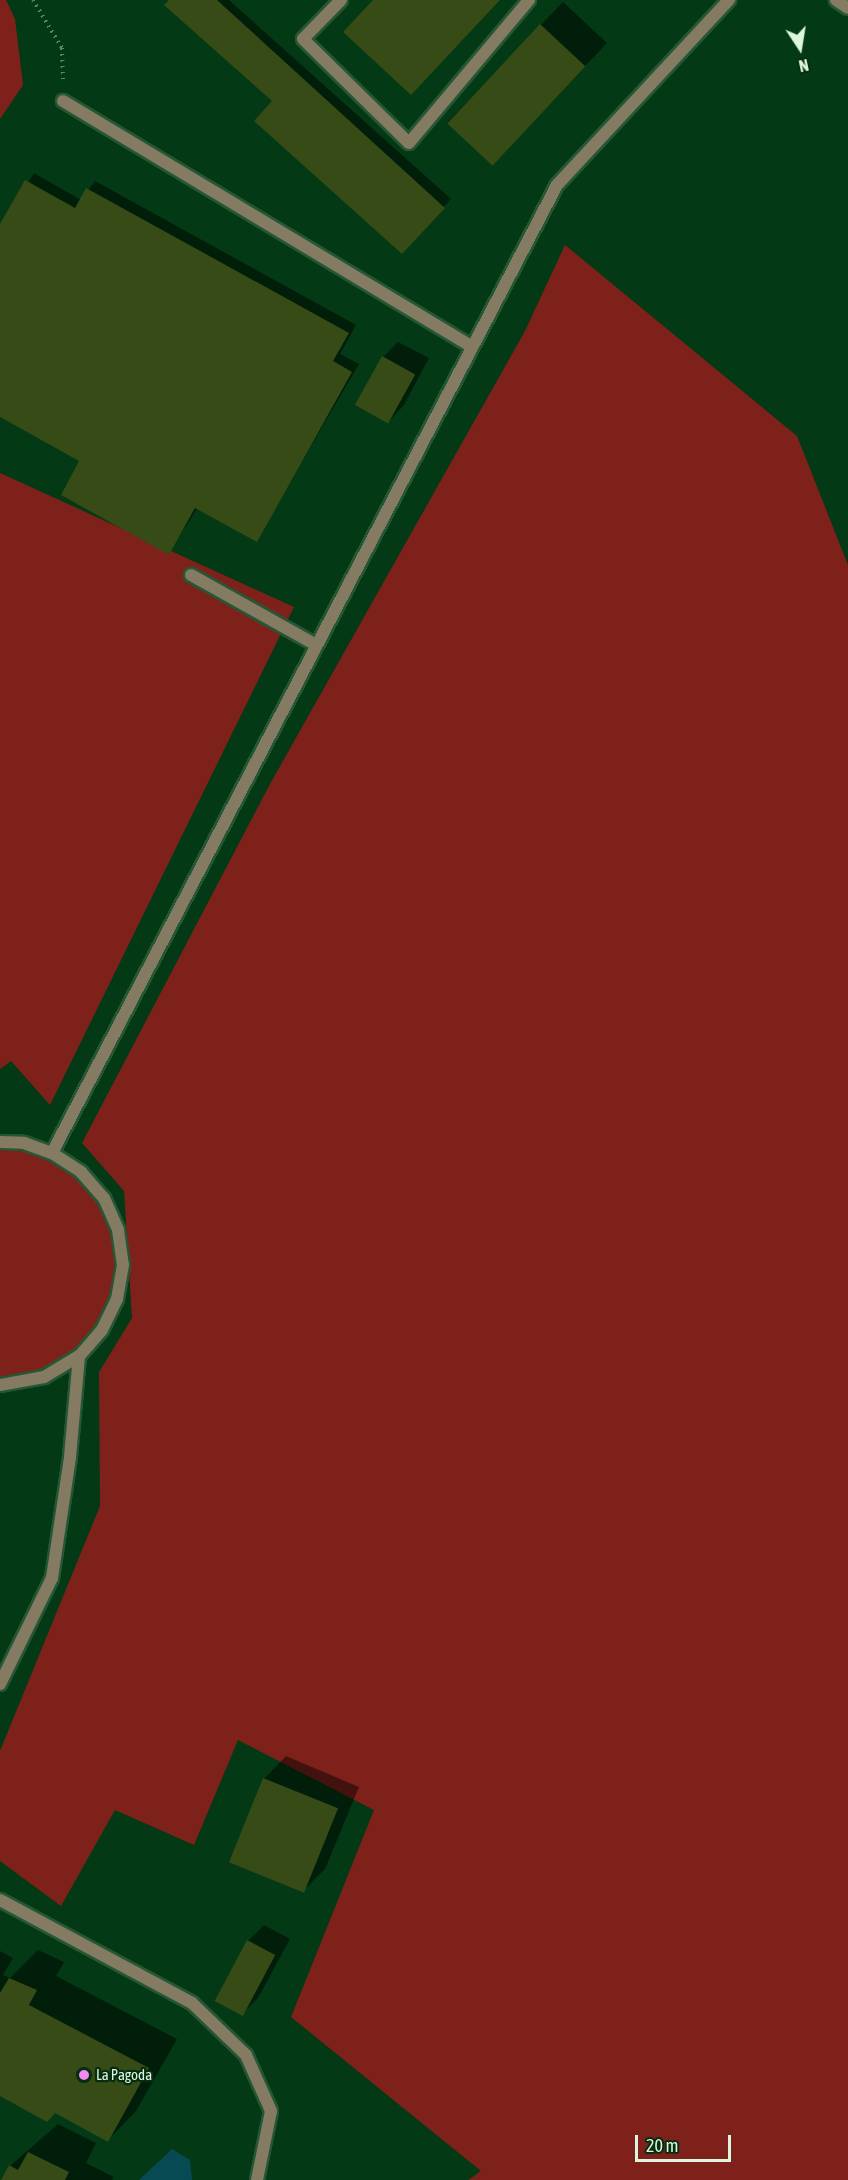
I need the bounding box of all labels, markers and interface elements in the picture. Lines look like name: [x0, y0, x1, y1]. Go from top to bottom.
north arrow: [770, 18, 830, 78]
text: N: [797, 56, 810, 75]
place label: La Pagoda: [96, 2066, 152, 2084]
marker: La Pagoda: [77, 2068, 91, 2082]
scale bar: [638, 2123, 734, 2161]
text: 20 m: [646, 2135, 678, 2156]

